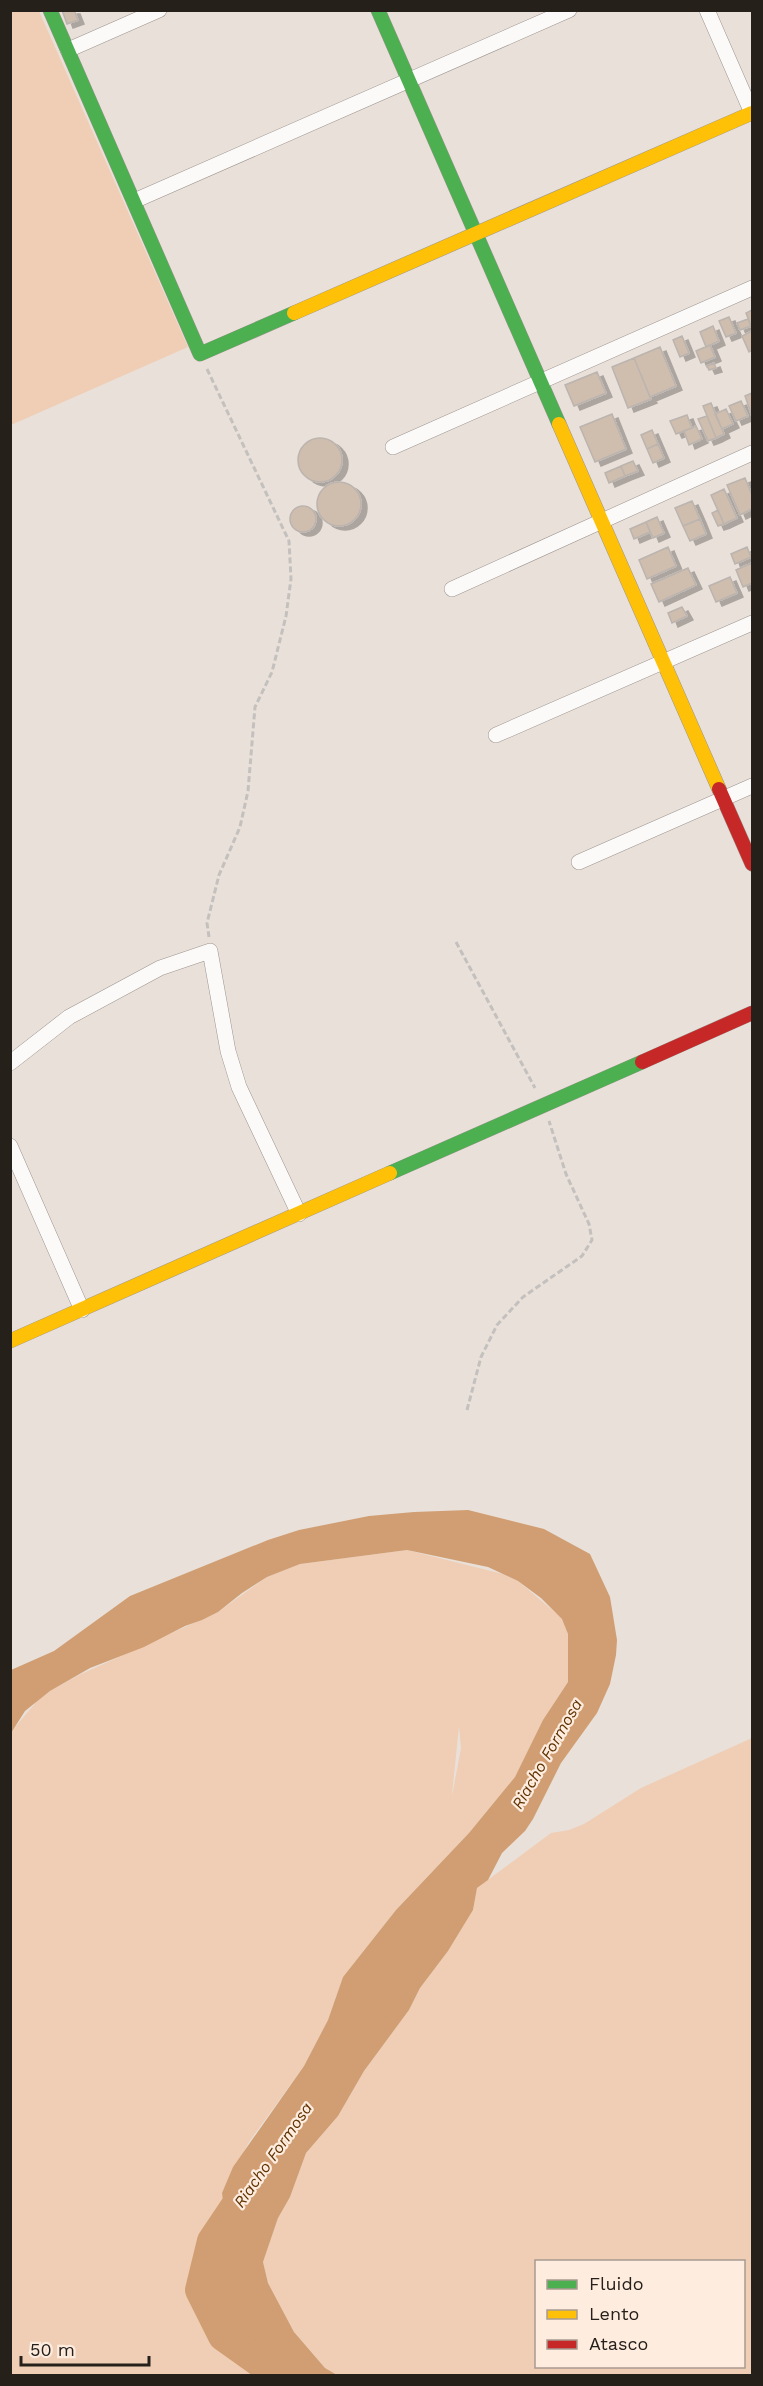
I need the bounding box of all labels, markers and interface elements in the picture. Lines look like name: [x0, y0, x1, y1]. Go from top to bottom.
water label: Riacho Formosa: [508, 1696, 586, 1812]
water label: Riacho Formosa: [230, 2099, 316, 2211]
legend: [535, 2260, 745, 2368]
text: Fluido: [589, 2273, 643, 2294]
text: Lento: [589, 2303, 639, 2324]
scale bar: [21, 2329, 148, 2367]
text: Atasco: [589, 2333, 648, 2354]
text: 50 m: [30, 2339, 75, 2360]

